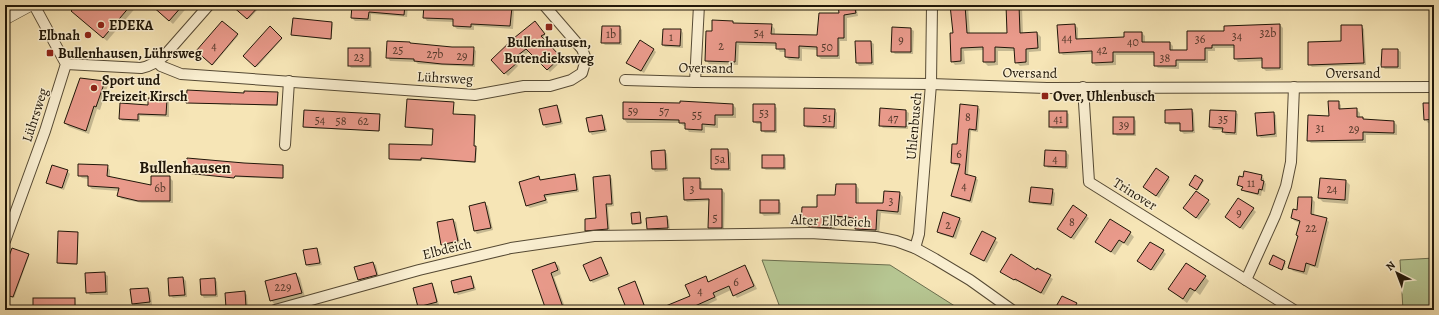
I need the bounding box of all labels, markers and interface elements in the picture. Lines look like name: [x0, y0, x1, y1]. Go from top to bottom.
place label: EDEKA: [109, 16, 153, 35]
marker: EDEKA: [96, 20, 106, 30]
marker: Bullenhausen, Butendieksweg: [544, 22, 554, 32]
house number: 54: [754, 25, 765, 41]
house number: 32b: [1260, 25, 1276, 41]
place label: Elbnah: [38, 26, 80, 45]
house number: 1b: [606, 26, 616, 42]
house number: 34: [1232, 28, 1243, 44]
house number: 1: [669, 29, 673, 45]
marker: Elbnah: [83, 30, 93, 40]
house number: 44: [1062, 30, 1073, 46]
house number: 36: [1195, 31, 1206, 47]
house number: 9: [898, 32, 904, 48]
place label: Bullenhausen, Butendieksweg: [504, 33, 595, 68]
house number: 40: [1127, 34, 1139, 50]
house number: 4: [211, 38, 217, 54]
house number: 2: [718, 38, 724, 54]
house number: 50: [821, 39, 833, 55]
house number: 25: [393, 42, 403, 58]
house number: 42: [1096, 42, 1108, 58]
place label: Bullenhausen, Lührsweg: [58, 44, 203, 63]
house number: 27b: [427, 46, 443, 62]
marker: Bullenhausen, Lührsweg: [45, 48, 55, 58]
house number: 29: [456, 48, 468, 64]
house number: 23: [354, 49, 364, 65]
house number: 38: [1160, 50, 1171, 66]
street label: Oversand: [678, 58, 734, 78]
street label: Oversand: [1002, 63, 1058, 83]
street label: Oversand: [1326, 64, 1381, 83]
street label: Lührsweg: [417, 67, 473, 89]
place label: Sport und Freizeit Kirsch: [102, 71, 188, 106]
marker: Sport und Freizeit Kirsch: [89, 83, 99, 93]
street label: Lührsweg: [17, 85, 53, 145]
place label: Over, Uhlenbusch: [1053, 87, 1156, 106]
street label: Uhlenbusch: [902, 91, 926, 161]
marker: Over, Uhlenbusch: [1040, 91, 1050, 101]
house number: 59: [628, 103, 638, 119]
house number: 57: [659, 103, 670, 119]
house number: 53: [759, 105, 769, 121]
house number: 55: [692, 107, 702, 123]
house number: 8: [965, 109, 971, 125]
house number: 51: [822, 110, 832, 126]
house number: 47: [888, 110, 899, 126]
house number: 41: [1053, 111, 1063, 127]
house number: 35: [1218, 111, 1228, 127]
house number: 54: [315, 112, 326, 128]
house number: 58: [336, 113, 347, 129]
house number: 62: [357, 113, 369, 129]
house number: 39: [1119, 117, 1129, 133]
house number: 31: [1315, 120, 1325, 136]
house number: 29: [1348, 121, 1360, 137]
house number: 6: [956, 146, 962, 162]
house number: 5a: [715, 151, 726, 167]
house number: 4: [1052, 151, 1058, 167]
district label: Bullenhausen: [139, 157, 231, 179]
street label: Trinover: [1109, 173, 1161, 215]
house number: 11: [1247, 175, 1255, 191]
house number: 4: [961, 178, 967, 194]
house number: 6b: [154, 180, 166, 196]
house number: 3: [690, 181, 695, 197]
house number: 24: [1326, 181, 1338, 197]
house number: 3: [889, 193, 894, 209]
house number: 9: [1236, 205, 1242, 221]
house number: 5: [712, 210, 718, 226]
street label: Alter Elbdeich: [790, 210, 872, 232]
house number: 8: [1069, 214, 1075, 230]
house number: 2: [945, 217, 951, 233]
house number: 22: [1305, 220, 1317, 236]
street label: Elbdeich: [420, 234, 474, 264]
north arrow: [1377, 253, 1417, 293]
text: N: [1383, 258, 1399, 274]
house number: 6: [733, 274, 739, 290]
house number: 229: [275, 279, 291, 295]
house number: 4: [697, 283, 703, 299]

